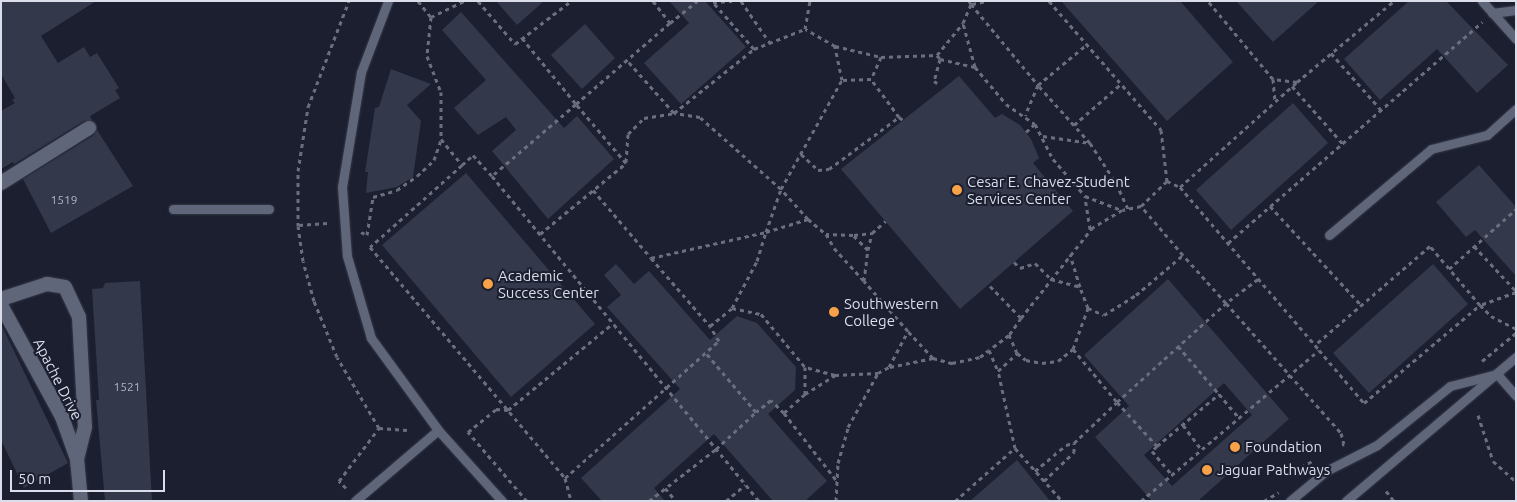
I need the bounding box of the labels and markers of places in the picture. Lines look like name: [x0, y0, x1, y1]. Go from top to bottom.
place label: Cesar E. Chavez-Student Services Center: [967, 172, 1130, 207]
marker: Cesar E. Chavez-Student Services Center: [951, 184, 963, 196]
place label: Academic Success Center: [498, 266, 599, 301]
marker: Academic Success Center: [482, 278, 494, 290]
place label: Southwestern College: [844, 294, 938, 329]
marker: Southwestern College: [828, 306, 840, 318]
place label: Foundation: [1245, 438, 1322, 456]
marker: Foundation: [1229, 441, 1241, 453]
place label: Jaguar Pathways: [1217, 461, 1330, 479]
marker: Jaguar Pathways: [1201, 464, 1213, 476]

